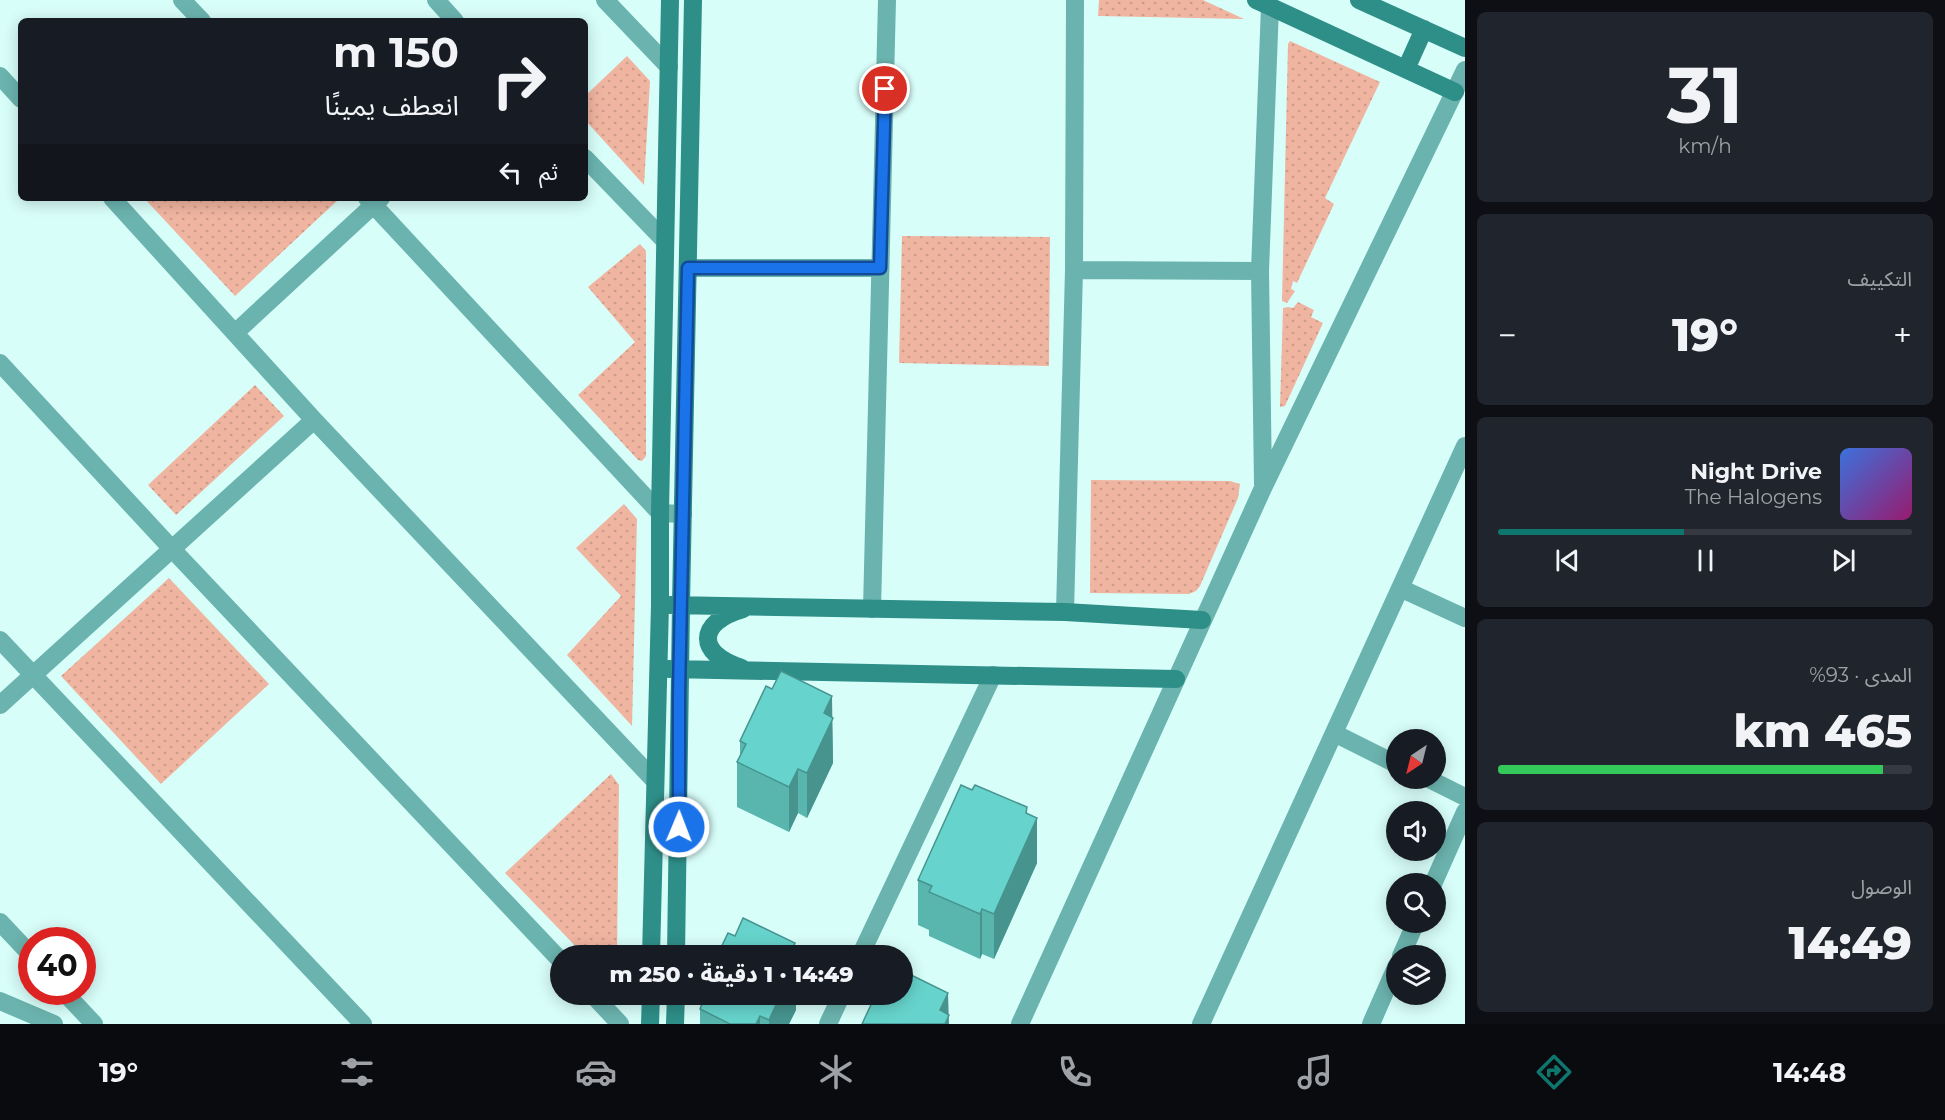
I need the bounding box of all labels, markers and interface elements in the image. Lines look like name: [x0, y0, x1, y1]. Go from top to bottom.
text: 150 m: [333, 26, 459, 78]
icon: right: [480, 42, 558, 120]
text: 31: [1667, 47, 1743, 143]
pin: [859, 63, 910, 114]
icon: arrive: [868, 72, 901, 105]
text: انعطف يمينًا: [324, 89, 459, 122]
text: km/h: [1678, 134, 1732, 158]
icon: left: [494, 156, 527, 189]
text: ثم: [539, 159, 558, 186]
text: التكييف: [1848, 267, 1912, 291]
text: 19°: [1672, 307, 1738, 362]
text: −: [1498, 315, 1517, 355]
text: +: [1893, 315, 1912, 355]
text: Night Drive: [1690, 458, 1822, 485]
text: The Halogens: [1685, 485, 1822, 509]
icon: previous: [1551, 544, 1584, 577]
icon: pause: [1689, 544, 1722, 577]
icon: next: [1827, 544, 1860, 577]
text: المدى · 93%: [1809, 663, 1912, 687]
text: 465 km: [1733, 703, 1912, 758]
north arrow: [1386, 729, 1446, 789]
map controls: [1386, 729, 1446, 1005]
position arrow: [647, 795, 711, 859]
button: sound: [1386, 801, 1446, 861]
button: search: [1386, 873, 1446, 933]
text: الوصول: [1851, 875, 1912, 899]
text: 14:49: [1789, 915, 1912, 970]
speed limit sign: 40: [18, 927, 96, 1005]
button: layers: [1386, 945, 1446, 1005]
text: 14:49 · 1 دقيقة · 250 m: [610, 961, 854, 988]
icon: filters: [336, 1051, 378, 1093]
icon: car: [575, 1051, 617, 1093]
icon: climate: [815, 1051, 857, 1093]
icon: phone: [1054, 1051, 1096, 1093]
icon: music: [1294, 1051, 1336, 1093]
icon: directions: [1533, 1051, 1575, 1093]
text: 19°: [99, 1056, 138, 1089]
text: 14:48: [1773, 1056, 1846, 1089]

